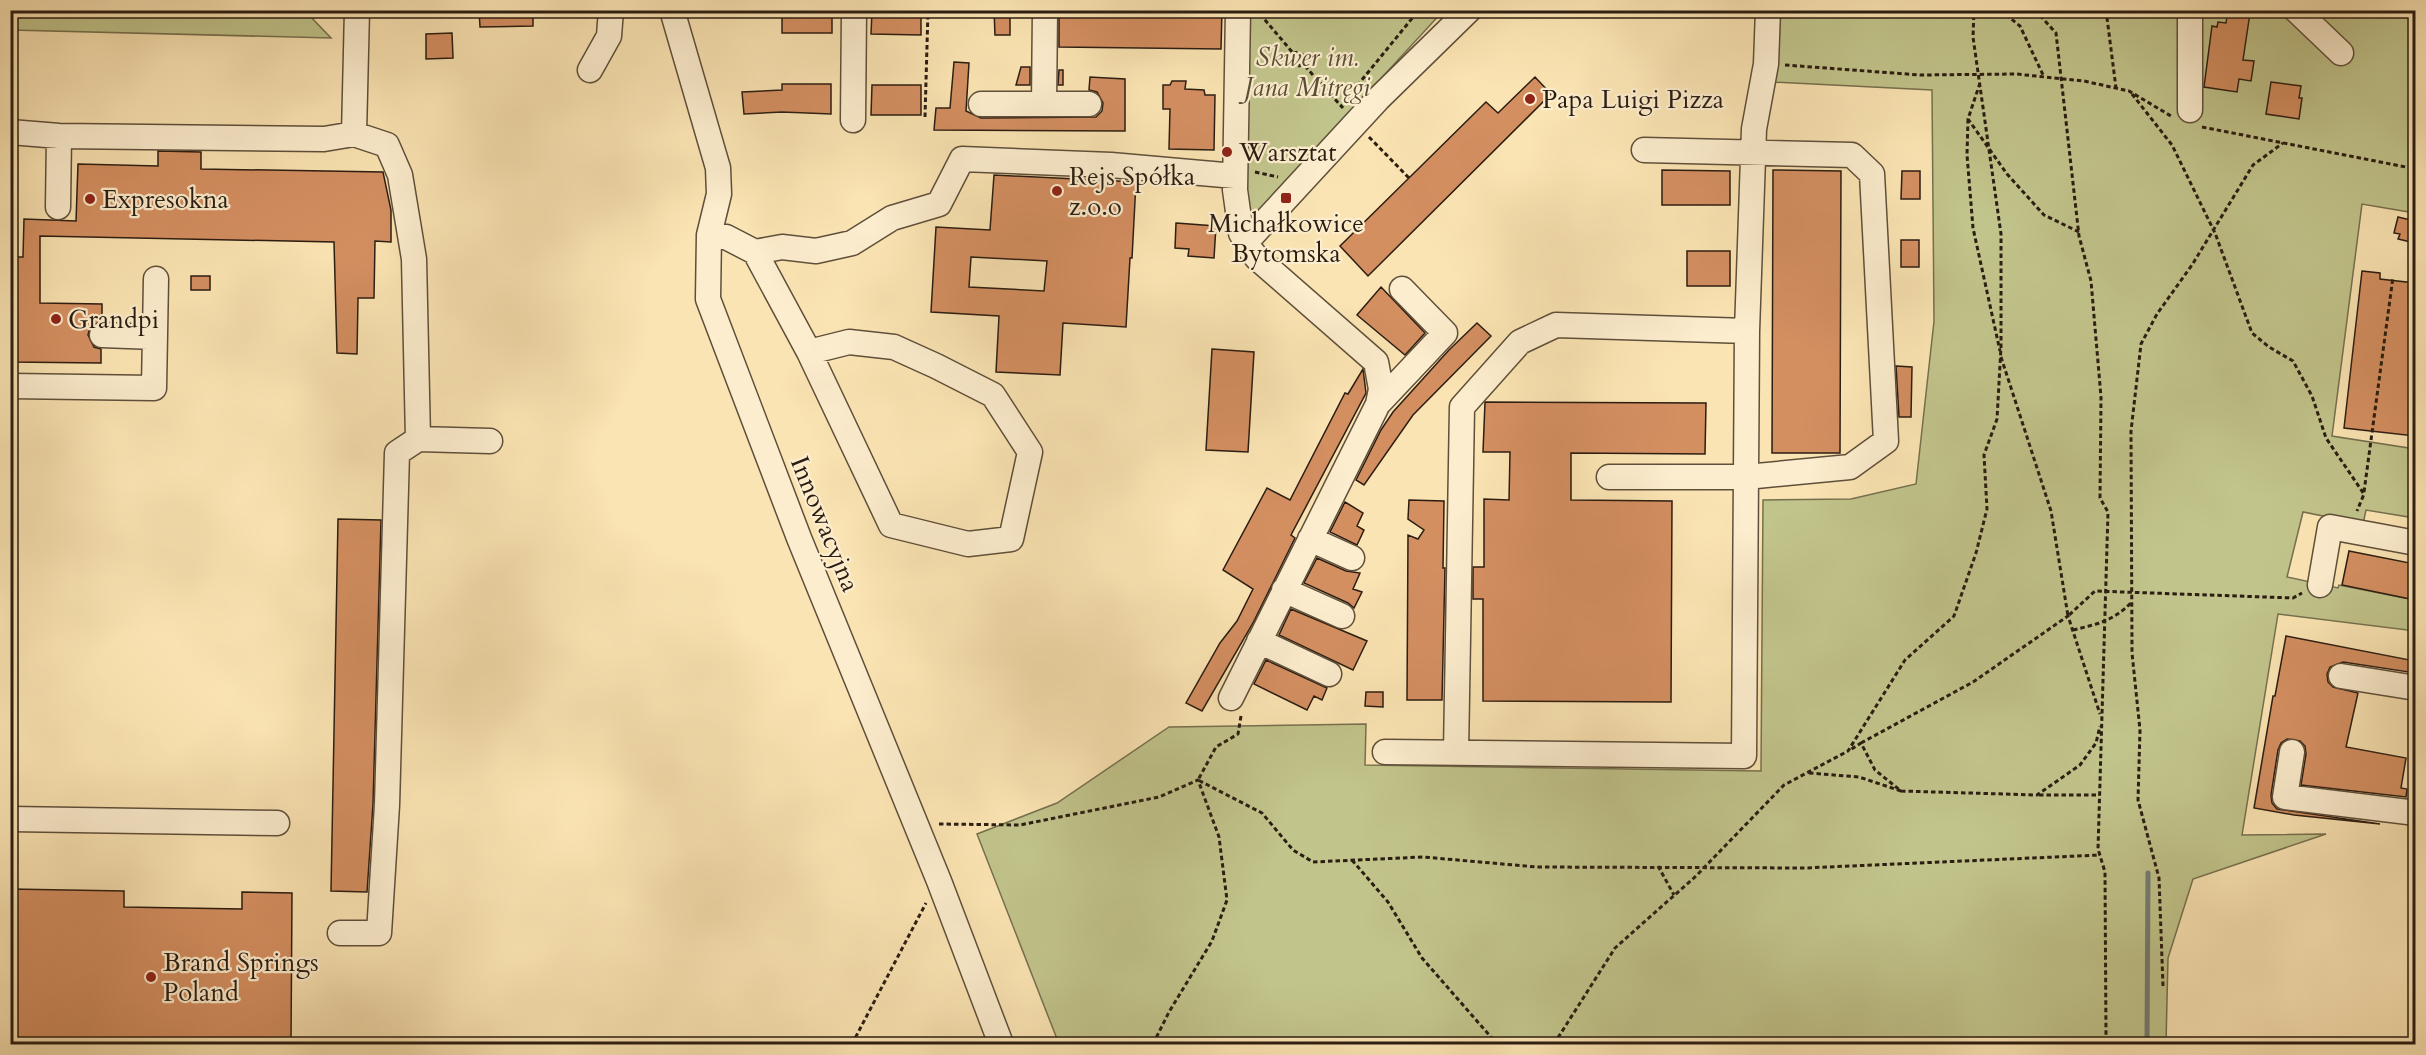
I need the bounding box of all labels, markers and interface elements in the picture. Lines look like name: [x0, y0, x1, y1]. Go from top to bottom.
park label: Skwer im. Jana Mitręgi: [1238, 40, 1371, 105]
place label: Papa Luigi Pizza: [1542, 82, 1724, 117]
marker: Papa Luigi Pizza: [1523, 92, 1537, 106]
place label: Warsztat: [1238, 135, 1336, 170]
marker: Warsztat: [1220, 145, 1234, 159]
place label: Rejs Spółka z.o.o: [1069, 159, 1195, 224]
place label: Expresokna: [102, 182, 229, 217]
marker: Rejs Spółka z.o.o: [1050, 184, 1064, 198]
marker: Michałkowice Bytomska: [1279, 191, 1293, 205]
marker: Expresokna: [83, 192, 97, 206]
place label: Michałkowice Bytomska: [1208, 206, 1364, 271]
place label: Grandpi: [68, 302, 159, 337]
marker: Grandpi: [49, 312, 63, 326]
street label: Innowacyjna: [782, 451, 868, 597]
place label: Brand Springs Poland: [163, 945, 319, 1010]
marker: Brand Springs Poland: [144, 970, 158, 984]

